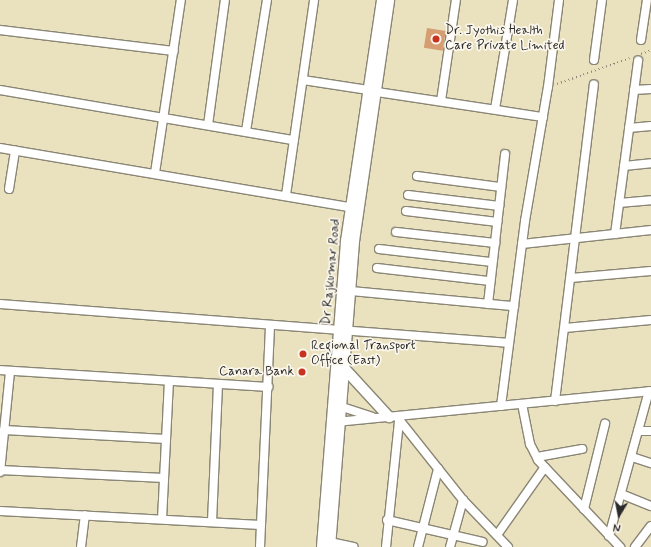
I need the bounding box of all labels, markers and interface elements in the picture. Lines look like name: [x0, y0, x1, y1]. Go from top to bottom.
place label: Dr. Jyothis Health Care Private Limited: [445, 24, 564, 55]
marker: Dr. Jyothis Health Care Private Limited: [430, 33, 442, 45]
street label: Dr Rajkumar Road: [320, 221, 344, 323]
place label: Regional Transport Office (East): [311, 339, 421, 370]
marker: Regional Transport Office (East): [298, 349, 308, 359]
place label: Canara Bank: [219, 364, 294, 380]
marker: Canara Bank: [297, 367, 307, 377]
north arrow: [599, 495, 639, 535]
text: N: [612, 519, 622, 534]

